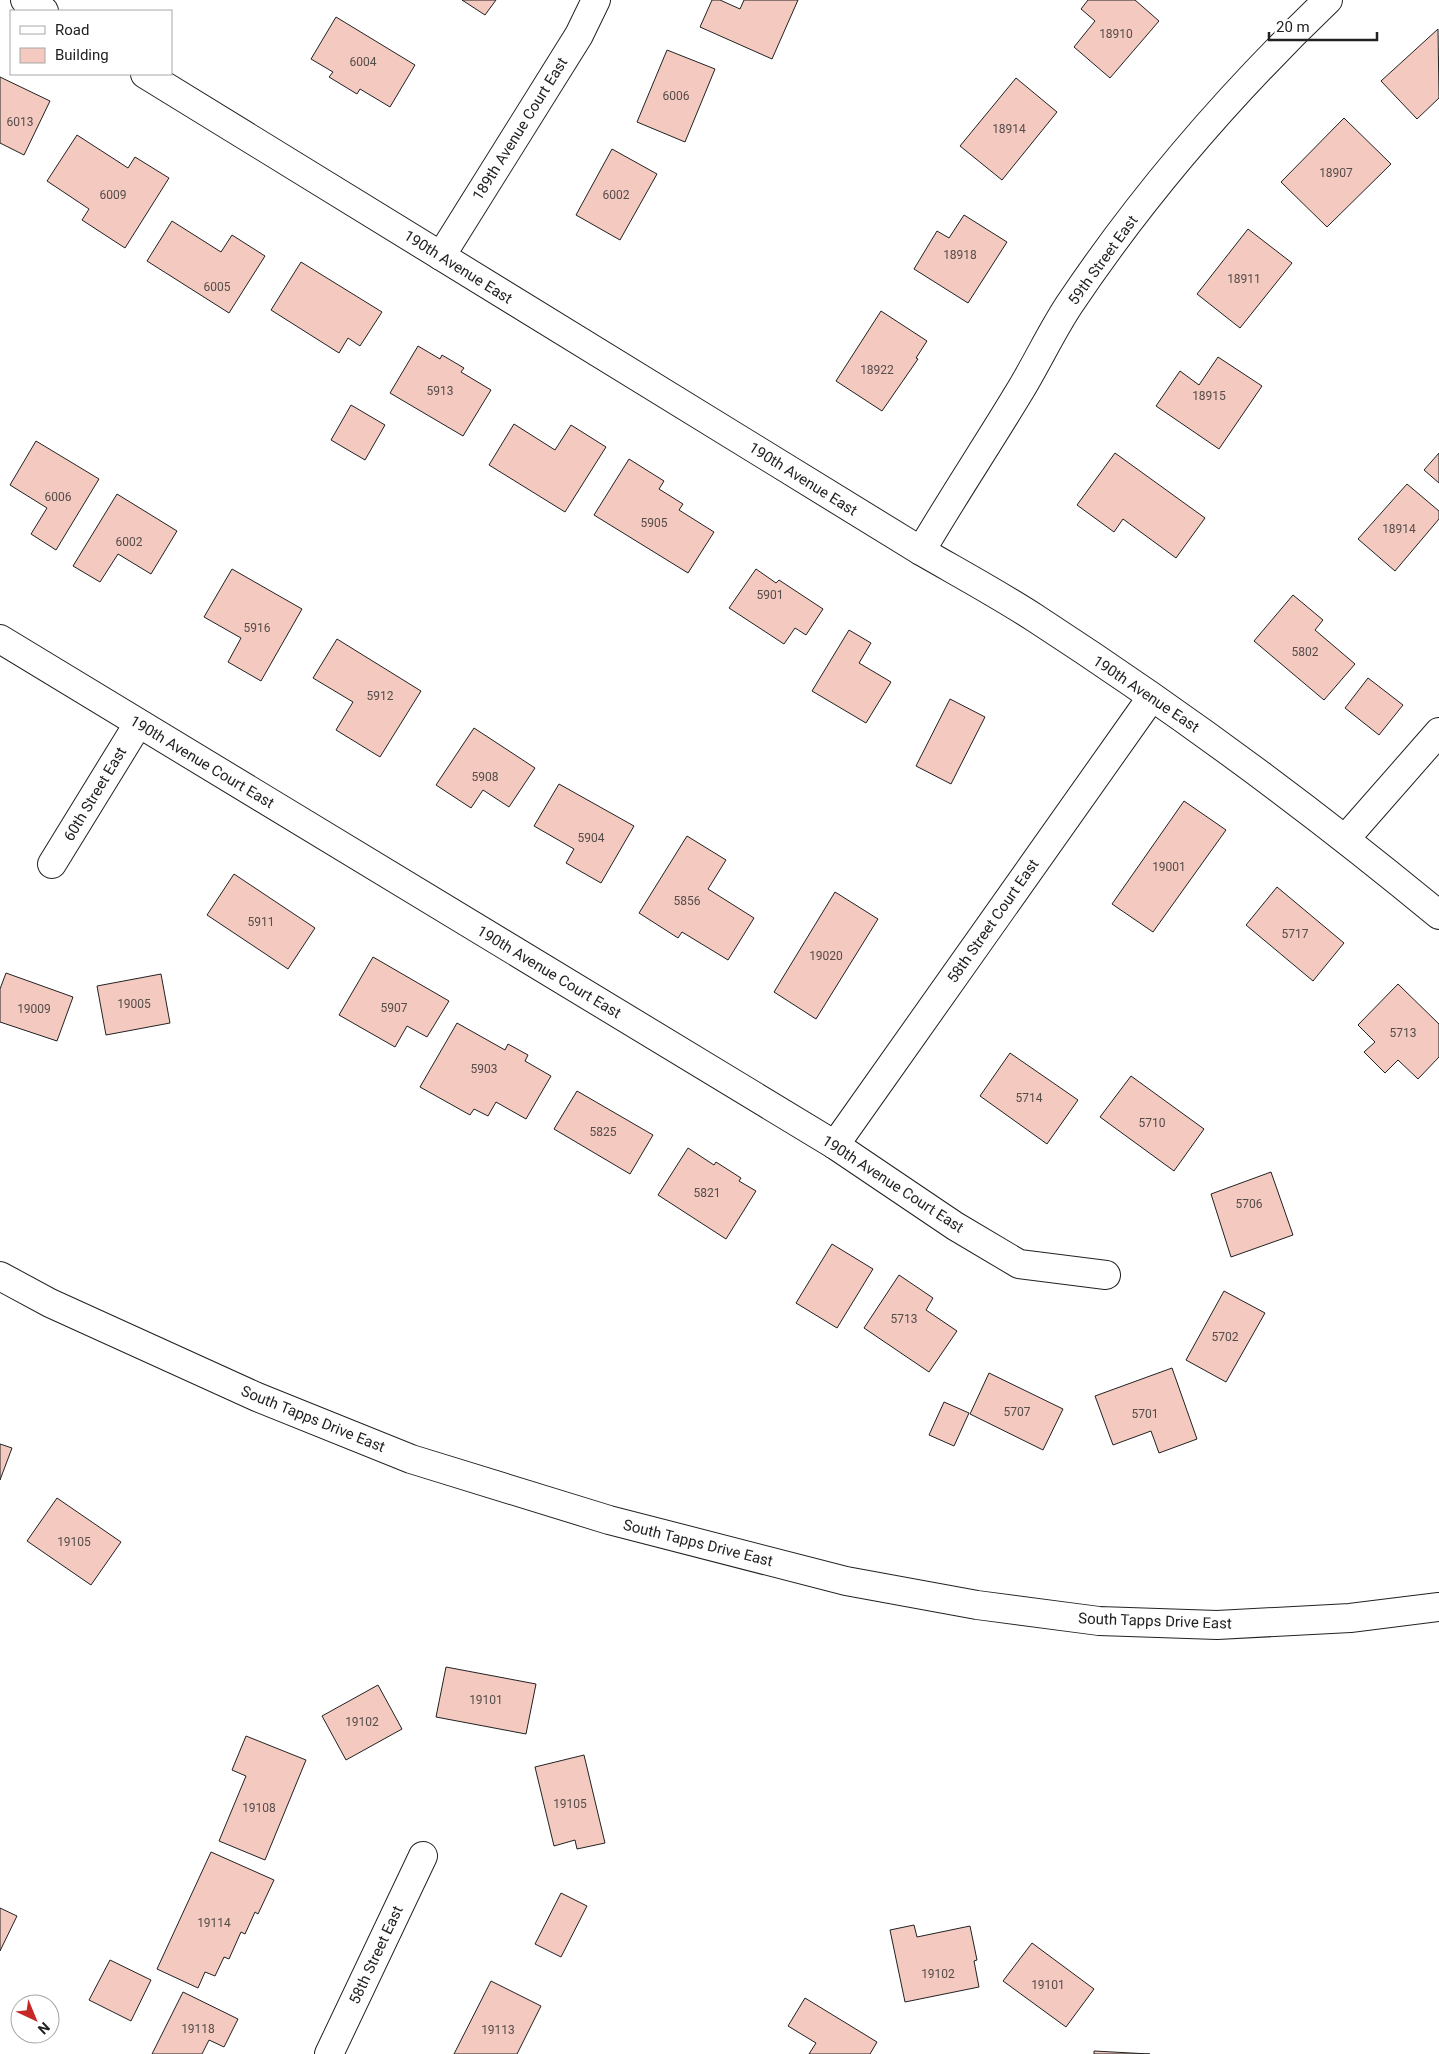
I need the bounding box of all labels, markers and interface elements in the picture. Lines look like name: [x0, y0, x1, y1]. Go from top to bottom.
legend: [10, 10, 172, 75]
scale bar: [1269, 10, 1376, 42]
text: 20 m: [1276, 18, 1310, 36]
text: Road: [55, 21, 89, 39]
house number: 18910: [1099, 27, 1133, 41]
text: Building: [55, 46, 109, 64]
street label: 189th Avenue Court East: [469, 54, 571, 204]
house number: 6004: [350, 55, 377, 69]
house number: 6006: [663, 89, 690, 103]
house number: 6013: [7, 115, 33, 129]
house number: 18914: [992, 122, 1026, 136]
house number: 18907: [1319, 166, 1353, 180]
house number: 6009: [100, 188, 126, 202]
house number: 6002: [603, 188, 630, 202]
street label: 59th Street East: [1064, 212, 1142, 308]
street label: 190th Avenue East: [401, 226, 516, 308]
house number: 18918: [943, 248, 977, 262]
house number: 18911: [1227, 272, 1261, 286]
house number: 6005: [204, 280, 231, 294]
house number: 18922: [860, 363, 894, 377]
house number: 5913: [427, 384, 453, 398]
house number: 18915: [1192, 389, 1226, 403]
street label: 190th Avenue East: [746, 438, 861, 520]
house number: 6006: [45, 490, 72, 504]
house number: 5905: [641, 516, 668, 530]
house number: 18914: [1382, 522, 1416, 536]
house number: 6002: [116, 535, 143, 549]
house number: 5901: [757, 588, 783, 602]
house number: 5916: [244, 621, 271, 635]
house number: 5802: [1292, 645, 1319, 659]
street label: 190th Avenue East: [1089, 652, 1203, 736]
house number: 5912: [367, 689, 394, 703]
street label: 190th Avenue Court East: [127, 712, 277, 812]
street label: 60th Street East: [60, 744, 130, 844]
house number: 5908: [472, 770, 499, 784]
house number: 5904: [578, 831, 605, 845]
street label: 58th Street Court East: [943, 856, 1043, 986]
house number: 19001: [1152, 860, 1186, 874]
house number: 5856: [674, 894, 701, 908]
house number: 5911: [248, 915, 274, 929]
street label: 190th Avenue Court East: [474, 922, 624, 1022]
house number: 5717: [1282, 927, 1309, 941]
house number: 19020: [809, 949, 843, 963]
house number: 19005: [117, 997, 151, 1011]
house number: 5907: [381, 1001, 408, 1015]
house number: 19009: [17, 1002, 51, 1016]
house number: 5713: [1390, 1026, 1416, 1040]
house number: 5903: [471, 1062, 497, 1076]
house number: 5714: [1016, 1091, 1043, 1105]
house number: 5710: [1139, 1116, 1166, 1130]
house number: 5825: [590, 1125, 617, 1139]
street label: 190th Avenue Court East: [819, 1132, 967, 1237]
house number: 5821: [694, 1186, 720, 1200]
house number: 5706: [1236, 1197, 1263, 1211]
house number: 5713: [891, 1312, 917, 1326]
house number: 5702: [1212, 1330, 1239, 1344]
street label: South Tapps Drive East: [238, 1382, 388, 1456]
house number: 5707: [1004, 1405, 1031, 1419]
house number: 5701: [1132, 1407, 1158, 1421]
street label: South Tapps Drive East: [621, 1516, 775, 1570]
house number: 19105: [57, 1535, 91, 1549]
street label: South Tapps Drive East: [1078, 1609, 1232, 1633]
house number: 19101: [469, 1693, 503, 1707]
house number: 19102: [345, 1715, 379, 1729]
house number: 19105: [553, 1797, 587, 1811]
house number: 19108: [242, 1801, 276, 1815]
street label: 58th Street East: [345, 1903, 407, 2007]
house number: 19114: [197, 1916, 231, 1930]
house number: 19102: [921, 1967, 955, 1981]
house number: 19101: [1031, 1978, 1065, 1992]
north arrow: [10, 1994, 60, 2044]
text: N: [35, 2019, 53, 2038]
house number: 19118: [181, 2022, 215, 2036]
house number: 19113: [481, 2023, 515, 2037]

